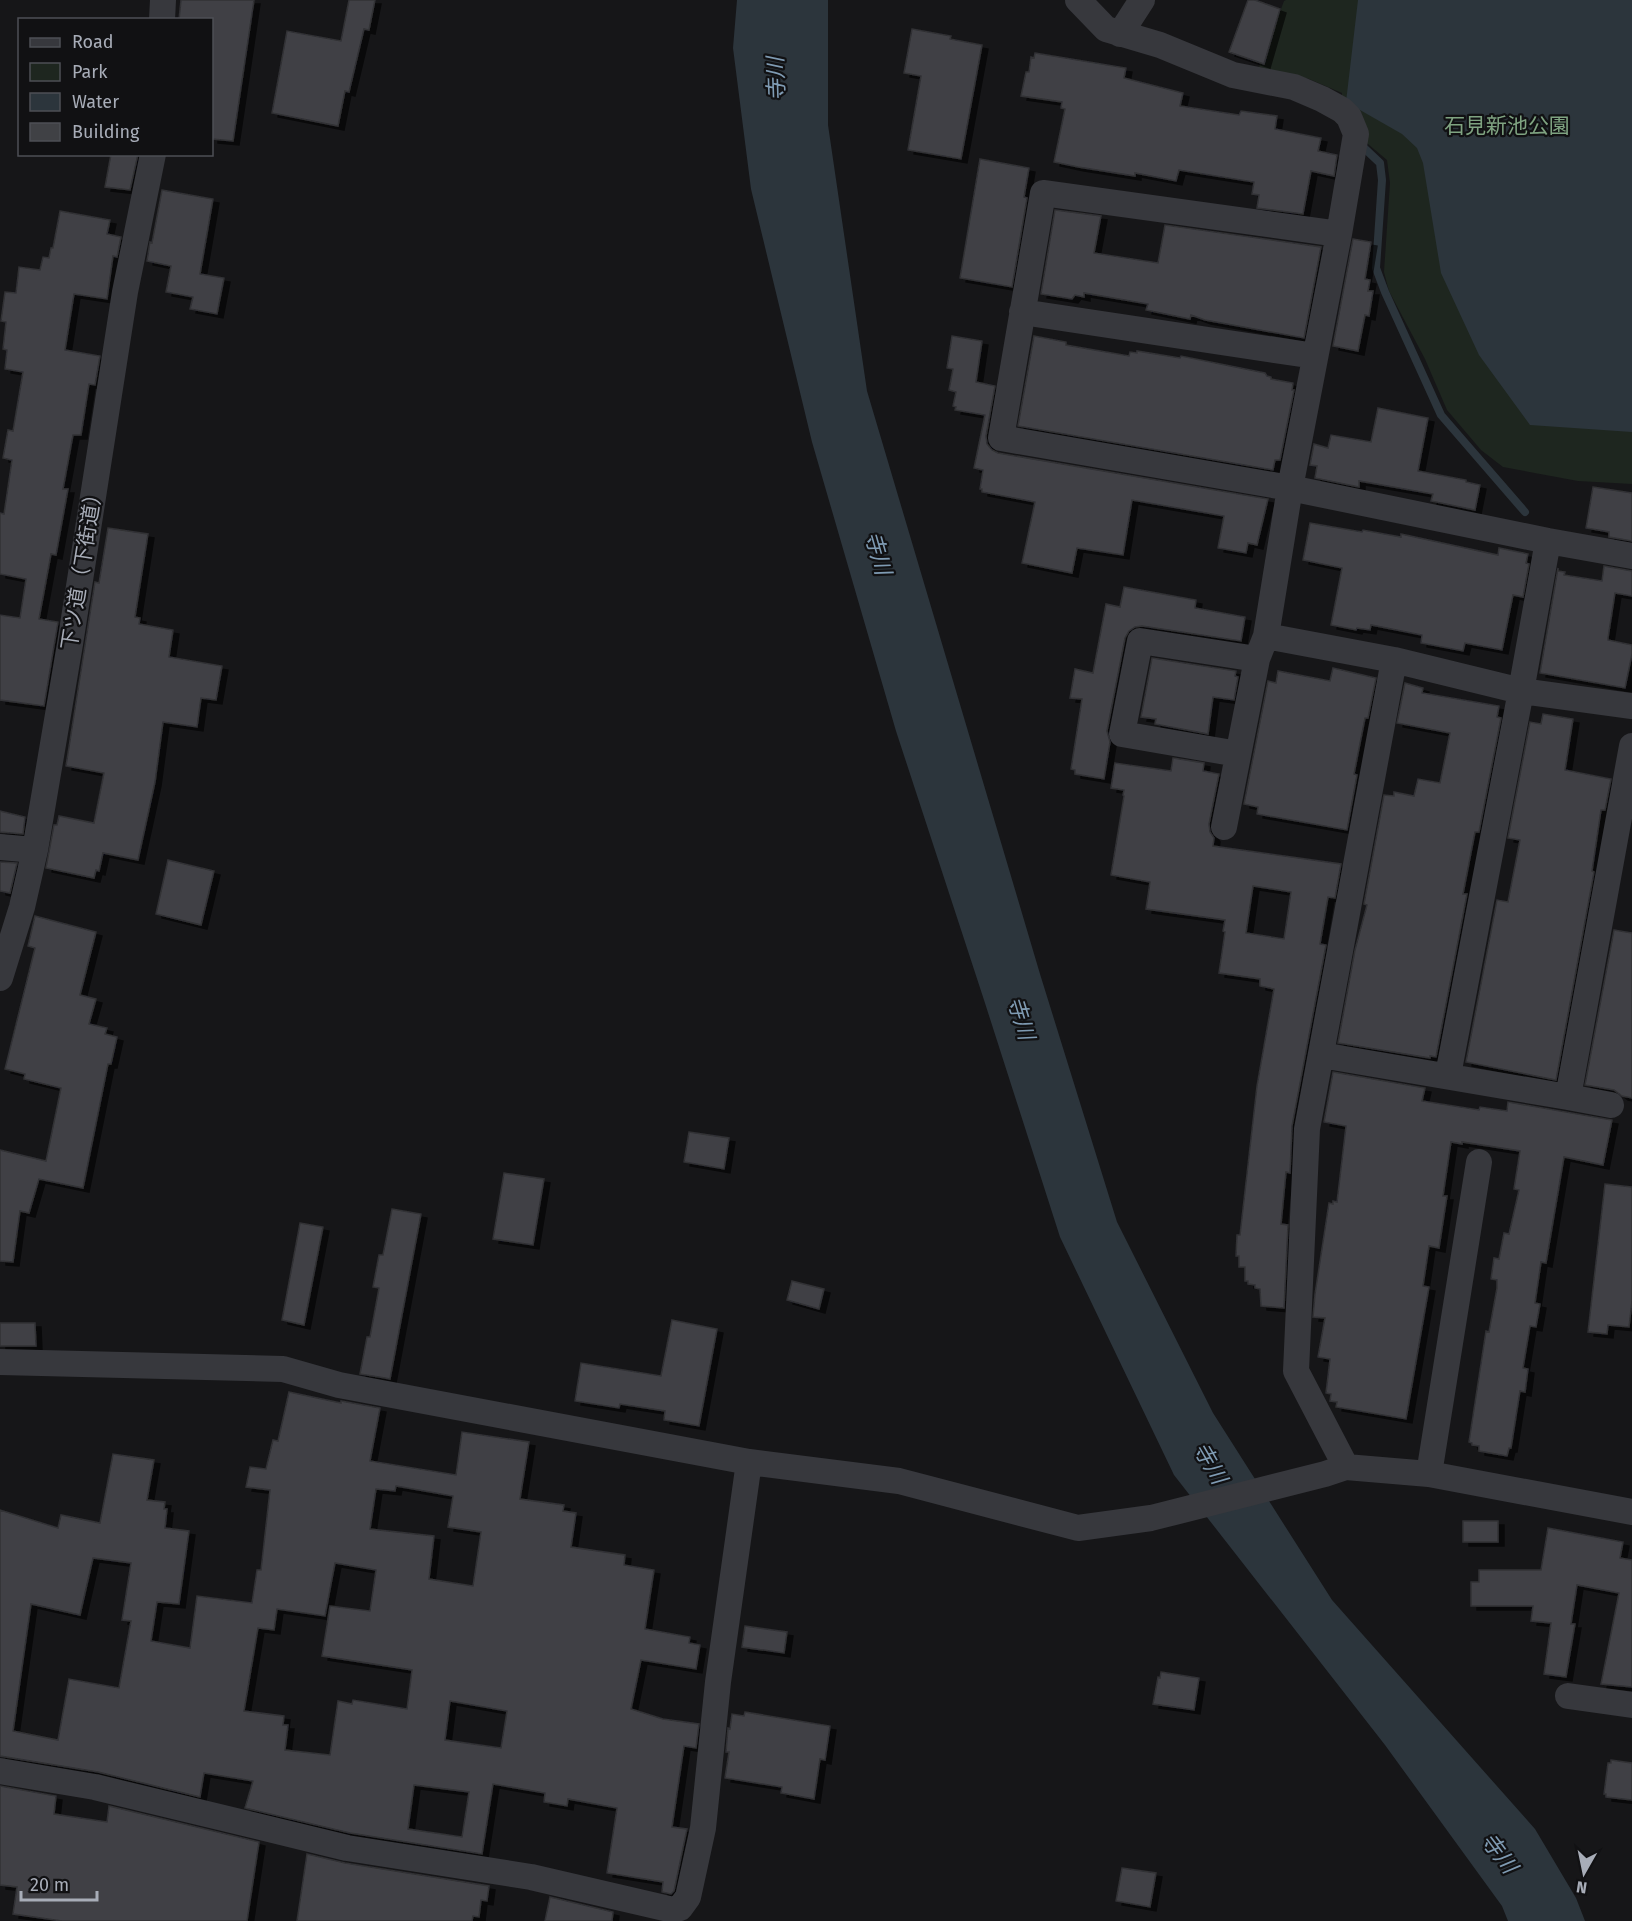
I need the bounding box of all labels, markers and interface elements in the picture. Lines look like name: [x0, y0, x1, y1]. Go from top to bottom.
legend: [18, 18, 213, 156]
text: Road: [72, 31, 114, 53]
water label: 寺川: [762, 55, 790, 101]
text: Park: [72, 61, 108, 83]
text: Water: [72, 91, 119, 113]
park label: 石見新池公園: [1444, 113, 1570, 139]
text: Building: [72, 121, 140, 143]
street label: 下ツ道（下街道）: [56, 482, 108, 652]
water label: 寺川: [859, 528, 898, 580]
water label: 寺川: [1002, 993, 1041, 1045]
water label: 寺川: [1187, 1437, 1234, 1491]
water label: 寺川: [1475, 1827, 1524, 1880]
north arrow: [1554, 1843, 1614, 1903]
scale bar: [21, 1864, 98, 1902]
text: 20 m: [30, 1874, 69, 1896]
text: N: [1575, 1877, 1588, 1898]

